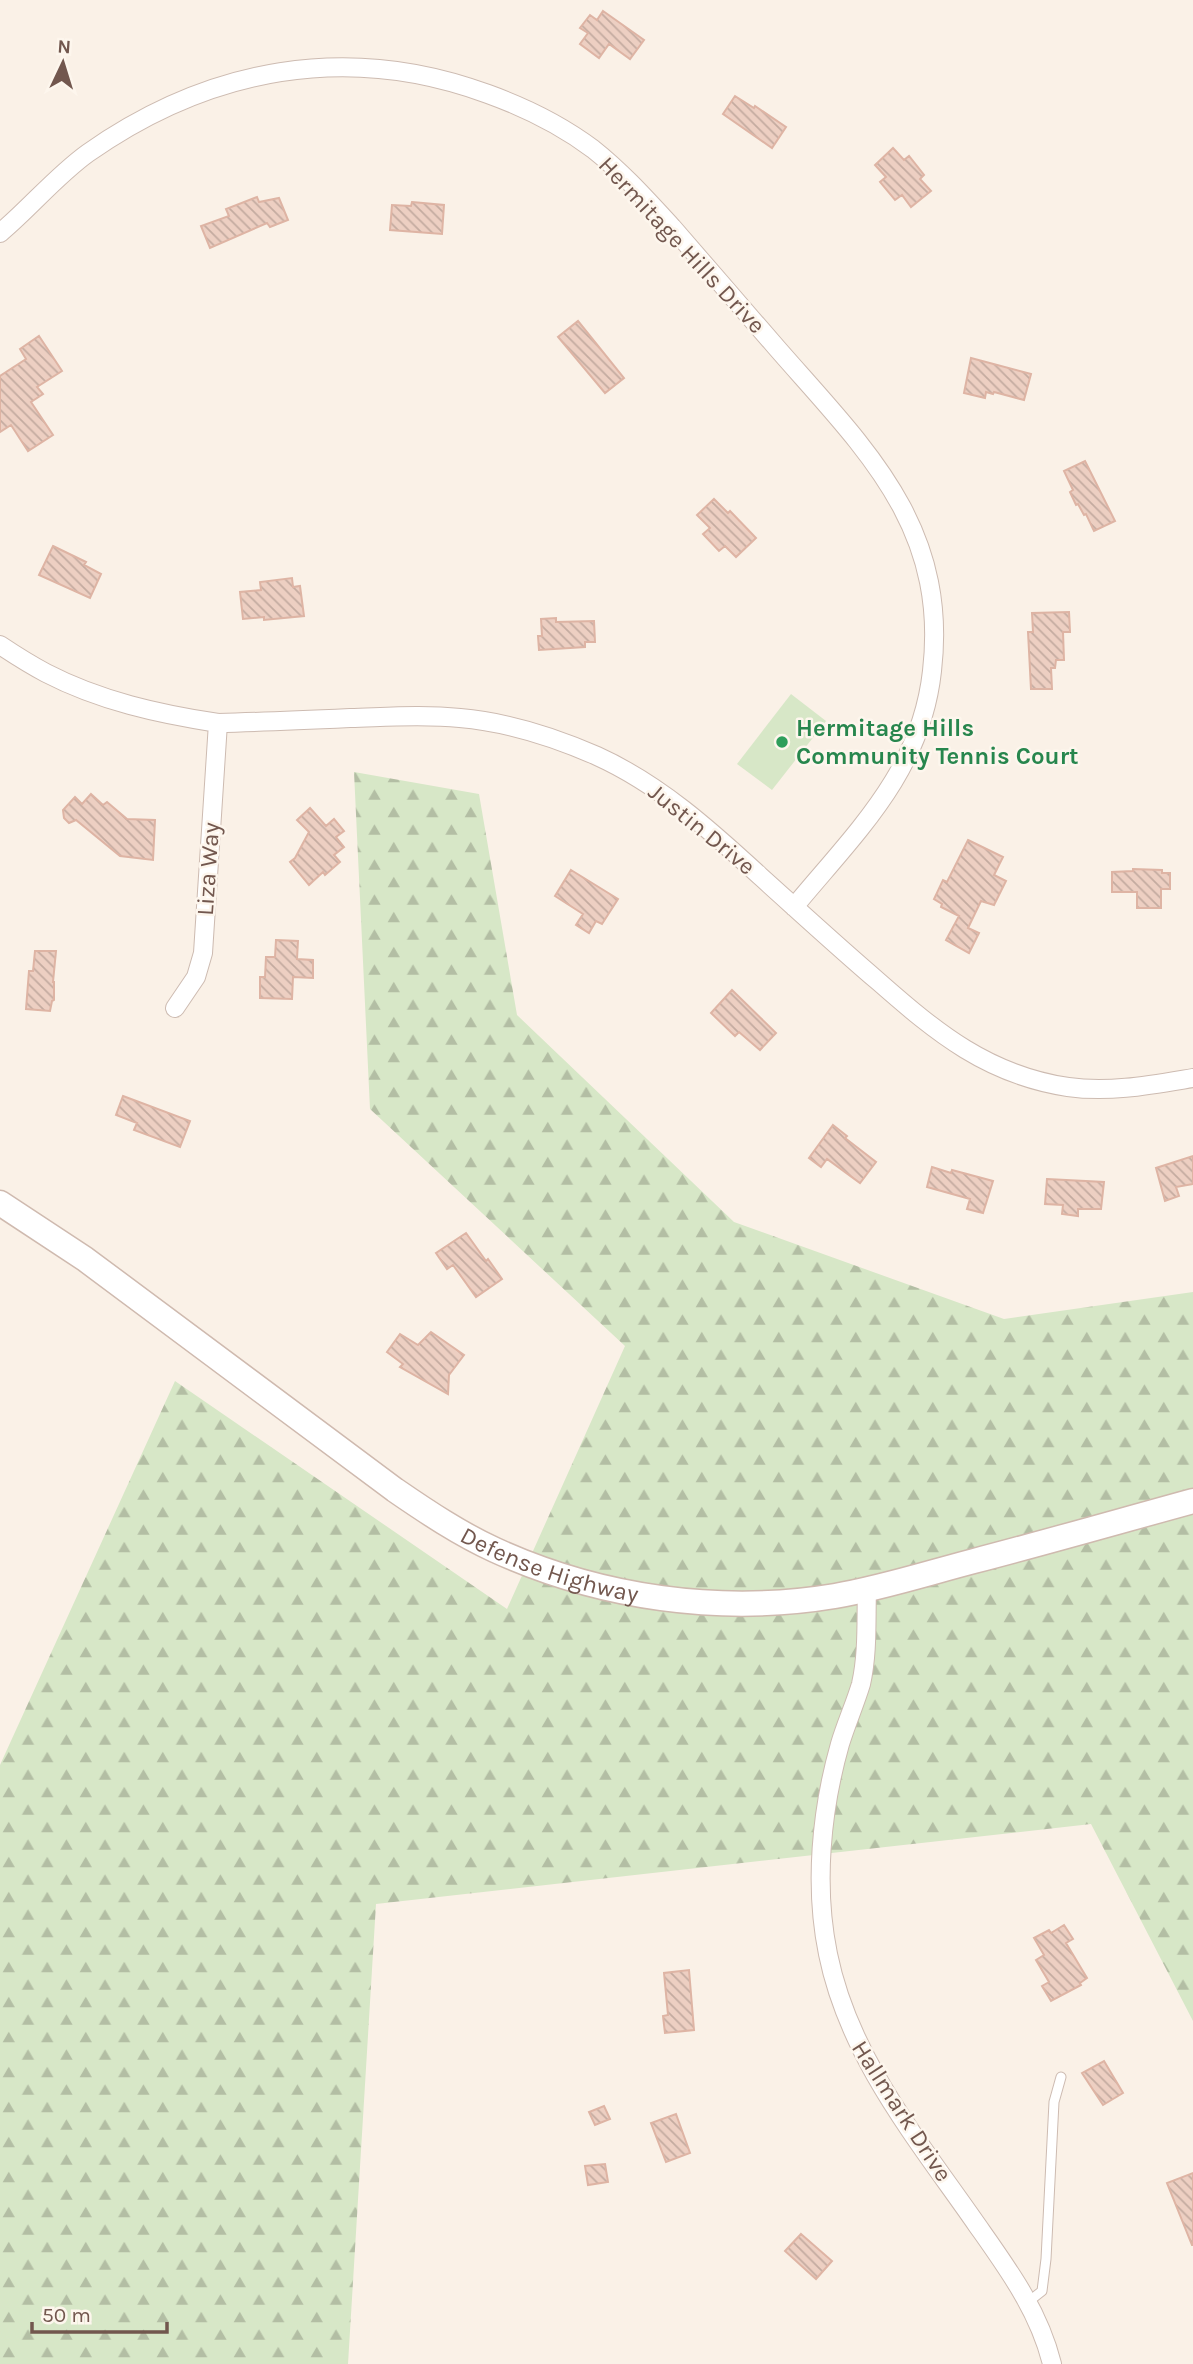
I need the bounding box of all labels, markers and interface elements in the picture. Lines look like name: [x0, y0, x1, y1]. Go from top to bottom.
north arrow: [28, 28, 98, 98]
text: N: [57, 36, 72, 58]
street label: Hermitage Hills Drive: [593, 151, 771, 339]
place label: Hermitage Hills Community Tennis Court: [796, 714, 1079, 770]
marker: Hermitage Hills Community Tennis Court: [774, 734, 790, 750]
street label: Justin Drive: [643, 777, 761, 881]
street label: Liza Way: [191, 821, 225, 917]
street label: Defense Highway: [456, 1521, 641, 1608]
street label: Hallmark Drive: [846, 2035, 958, 2187]
scale bar: [32, 2290, 166, 2334]
text: 50 m: [42, 2303, 91, 2327]

